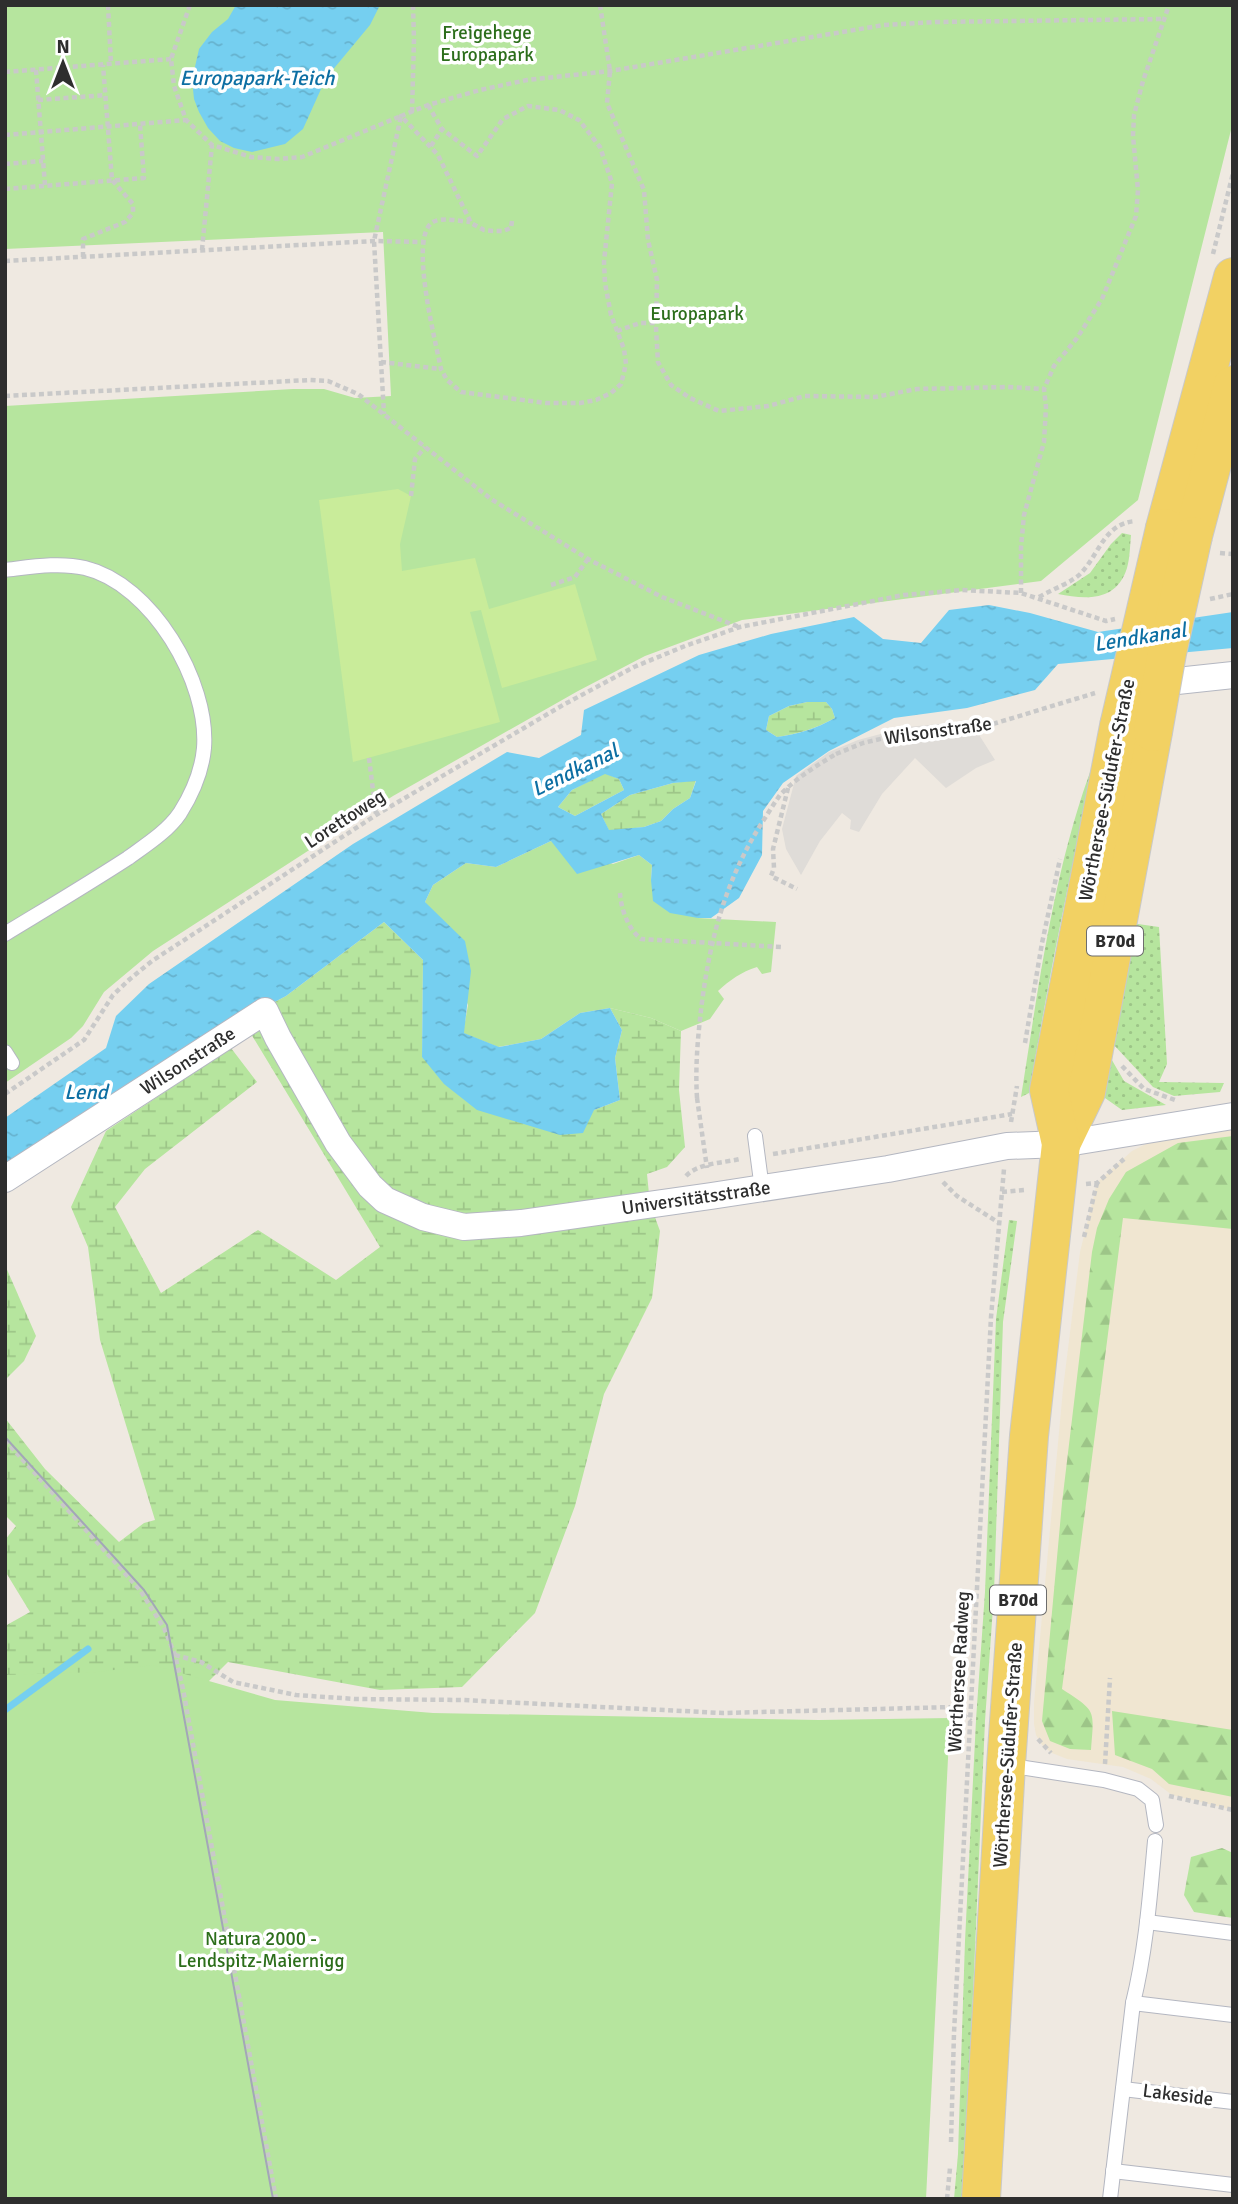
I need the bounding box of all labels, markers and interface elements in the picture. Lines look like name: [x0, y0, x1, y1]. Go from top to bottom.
park label: Freigehege Europapark: [440, 21, 534, 67]
north arrow: [28, 28, 98, 98]
text: N: [56, 35, 70, 59]
water label: Europapark-Teich: [179, 65, 335, 91]
park label: Europapark: [650, 302, 744, 326]
water label: Lendkanal: [1092, 617, 1190, 657]
street label: Wörthersee-Südufer-Straße: [1074, 677, 1140, 903]
street label: Wilsonstraße: [883, 712, 993, 750]
water label: Lendkanal: [528, 737, 624, 802]
street label: Lorettoweg: [300, 784, 390, 854]
road number: B70d: [1087, 926, 1143, 956]
street label: Wilsonstraße: [136, 1021, 240, 1101]
water label: Lend: [64, 1079, 111, 1105]
street label: Universitätsstraße: [620, 1176, 772, 1220]
road number: B70d: [990, 1586, 1046, 1615]
street label: Wörthersee Radweg: [943, 1591, 975, 1753]
street label: Wörthersee-Südufer-Straße: [988, 1641, 1028, 1869]
park label: Natura 2000 - Lendspitz-Maiernigg: [178, 1927, 344, 1973]
street label: Lakeside: [1141, 2079, 1215, 2111]

